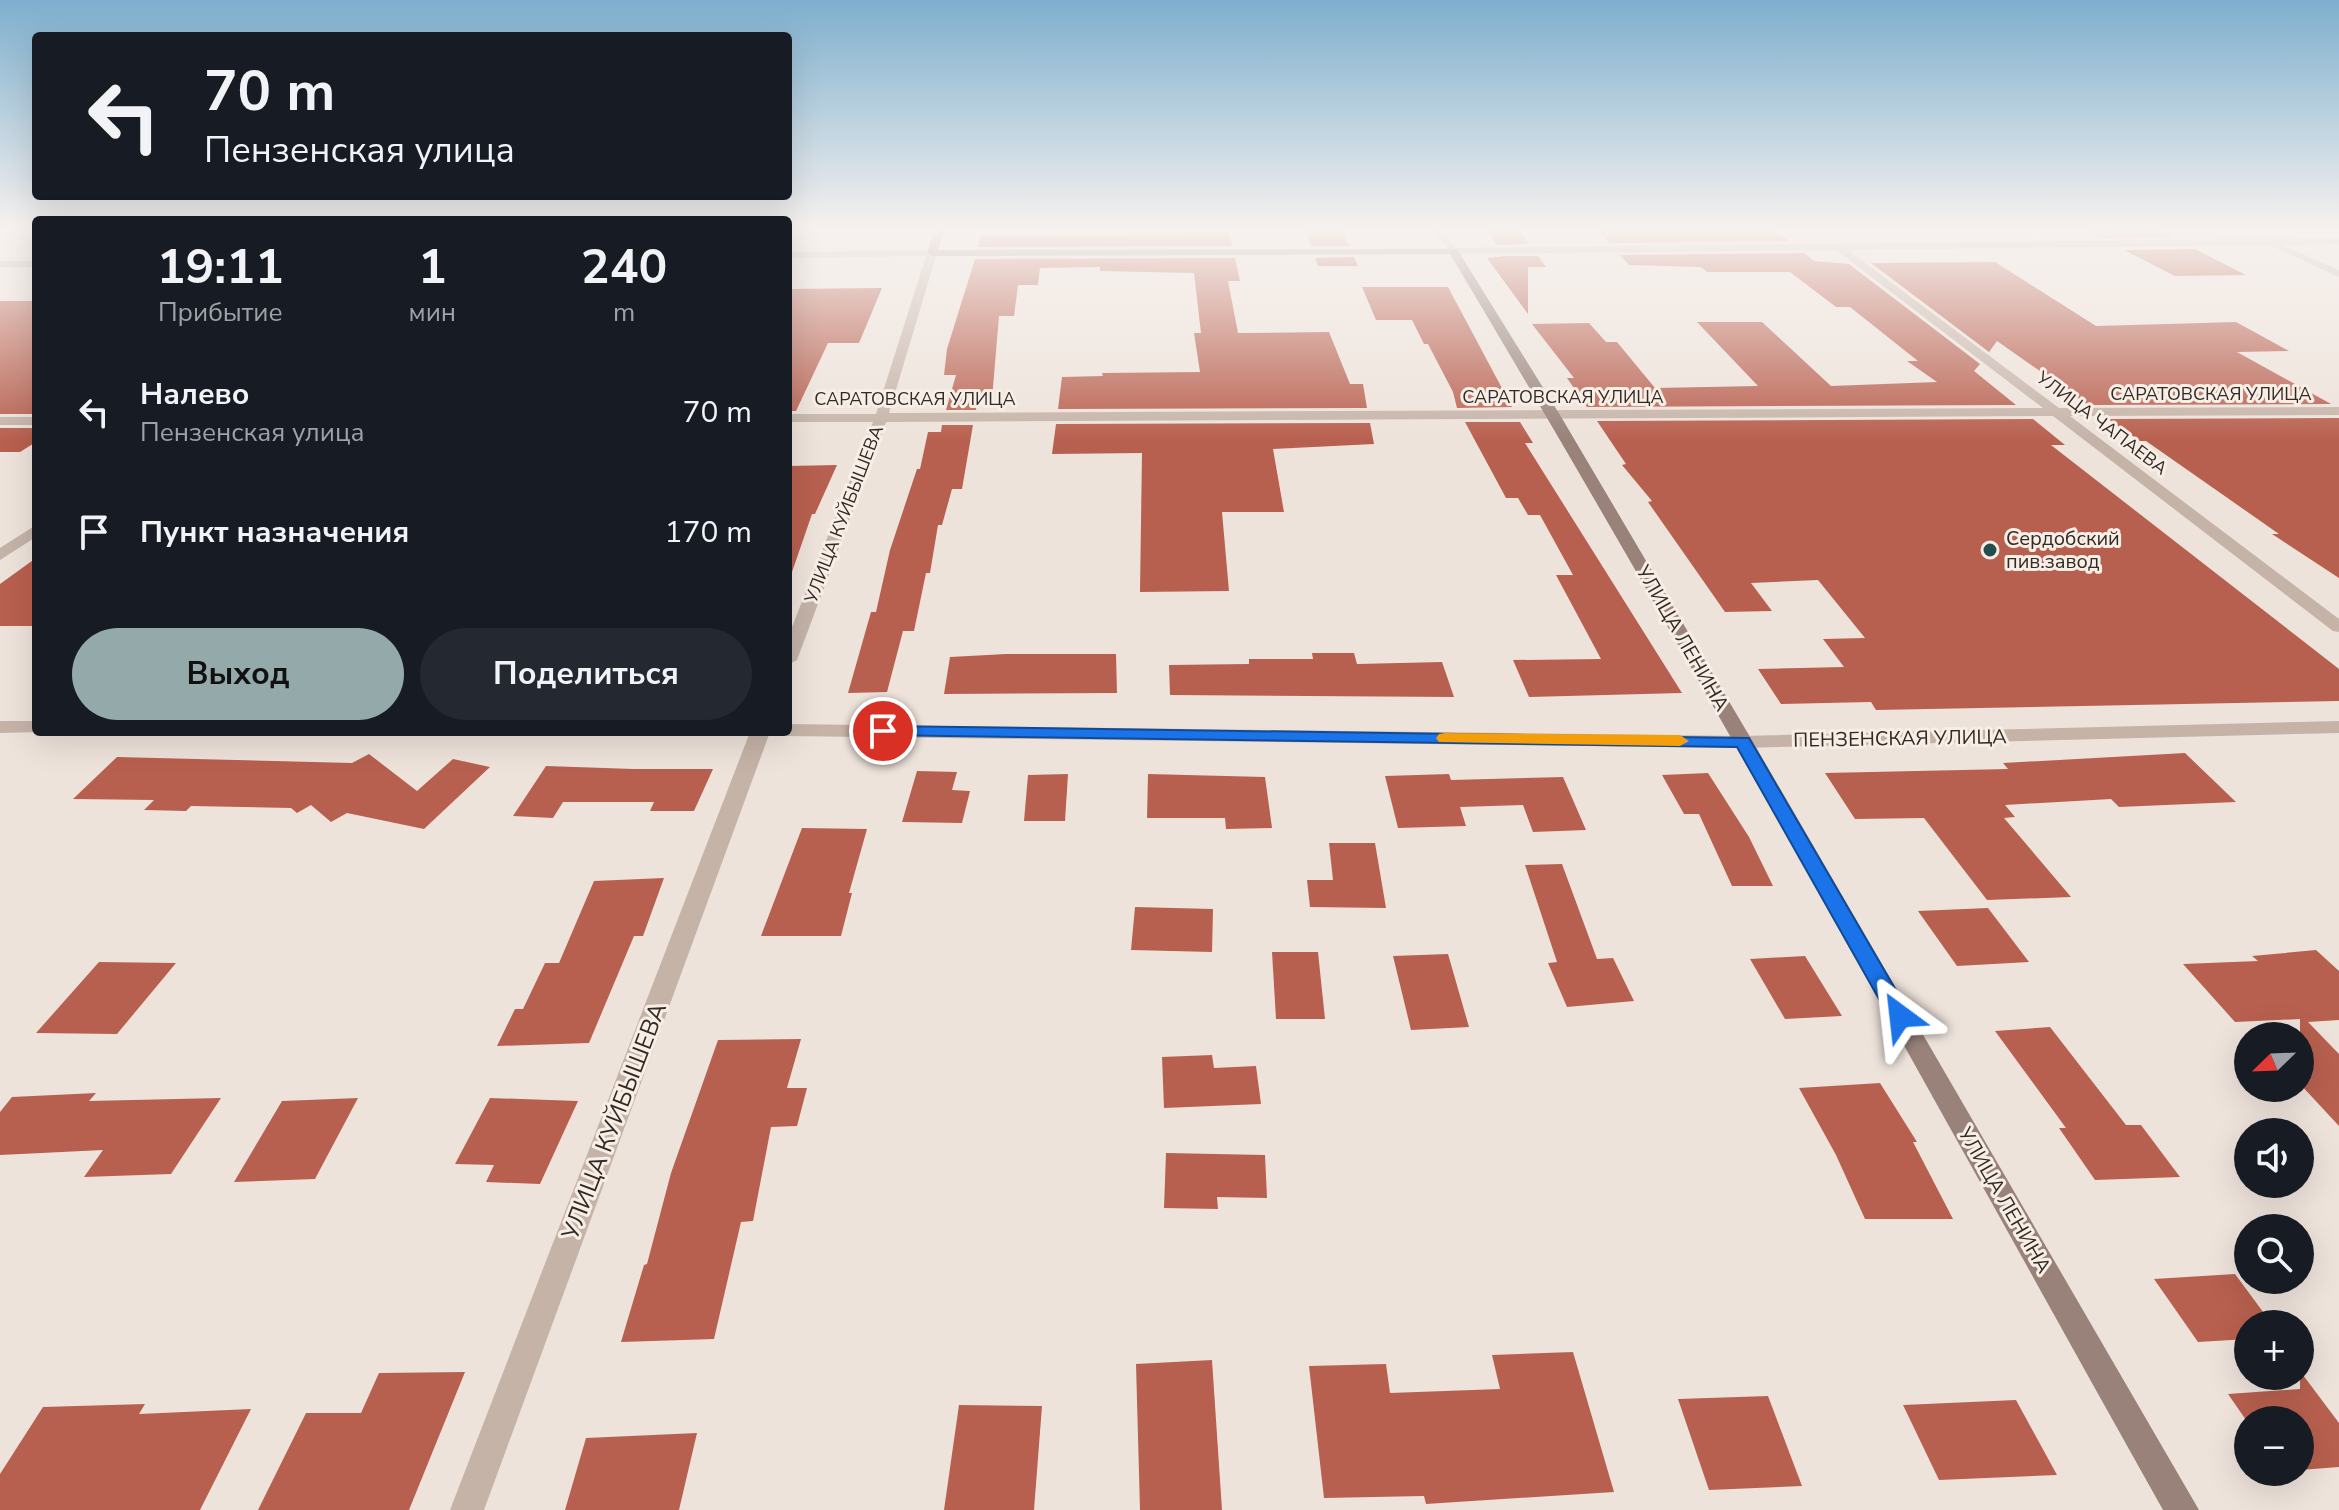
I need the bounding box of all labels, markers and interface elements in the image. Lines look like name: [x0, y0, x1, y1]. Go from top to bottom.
text: 70 m: [204, 53, 335, 130]
icon: left: [72, 64, 176, 168]
text: Пензенская улица: [204, 126, 515, 175]
text: 19:11: [157, 234, 284, 300]
text: 1: [418, 234, 447, 300]
text: 240: [581, 234, 667, 300]
text: Прибытие: [158, 295, 283, 330]
text: мин: [409, 295, 456, 330]
text: m: [613, 295, 635, 330]
street label: УЛИЦА ЧАПАЕВА: [2031, 365, 2172, 480]
text: Налево: [140, 374, 249, 415]
street label: САРАТОВСКАЯ УЛИЦА: [2110, 382, 2312, 406]
street label: САРАТОВСКАЯ УЛИЦА: [1462, 385, 1664, 409]
street label: САРАТОВСКАЯ УЛИЦА: [814, 387, 1016, 411]
icon: left: [72, 390, 116, 434]
text: 70 m: [683, 392, 752, 433]
text: Пензенская улица: [140, 415, 364, 450]
street label: УЛИЦА КУЙБЫШЕВА: [799, 422, 889, 607]
icon: arrive: [72, 510, 116, 554]
text: Пункт назначения: [140, 512, 409, 553]
text: 170 m: [665, 512, 752, 553]
place label: Сердобский пив.завод: [2006, 525, 2120, 575]
marker: Сердобский пив.завод: [1981, 541, 1999, 559]
street label: УЛИЦА ЛЕНИНА: [1629, 559, 1736, 717]
button: Выход: [72, 628, 404, 720]
button: Поделиться: [420, 628, 752, 720]
pin: [849, 697, 917, 765]
icon: arrive: [861, 709, 905, 753]
street label: ПЕНЗЕНСКАЯ УЛИЦА: [1793, 723, 2007, 754]
position arrow: [1858, 974, 1942, 1058]
street label: УЛИЦА КУЙБЫШЕВА: [554, 998, 674, 1245]
north arrow: [2234, 1022, 2314, 1102]
map controls: [2234, 1022, 2314, 1486]
button: sound: [2234, 1118, 2314, 1198]
street label: УЛИЦА ЛЕНИНА: [1951, 1121, 2058, 1279]
button: search: [2234, 1214, 2314, 1294]
button: +: [2234, 1310, 2314, 1390]
button: −: [2234, 1406, 2314, 1486]

